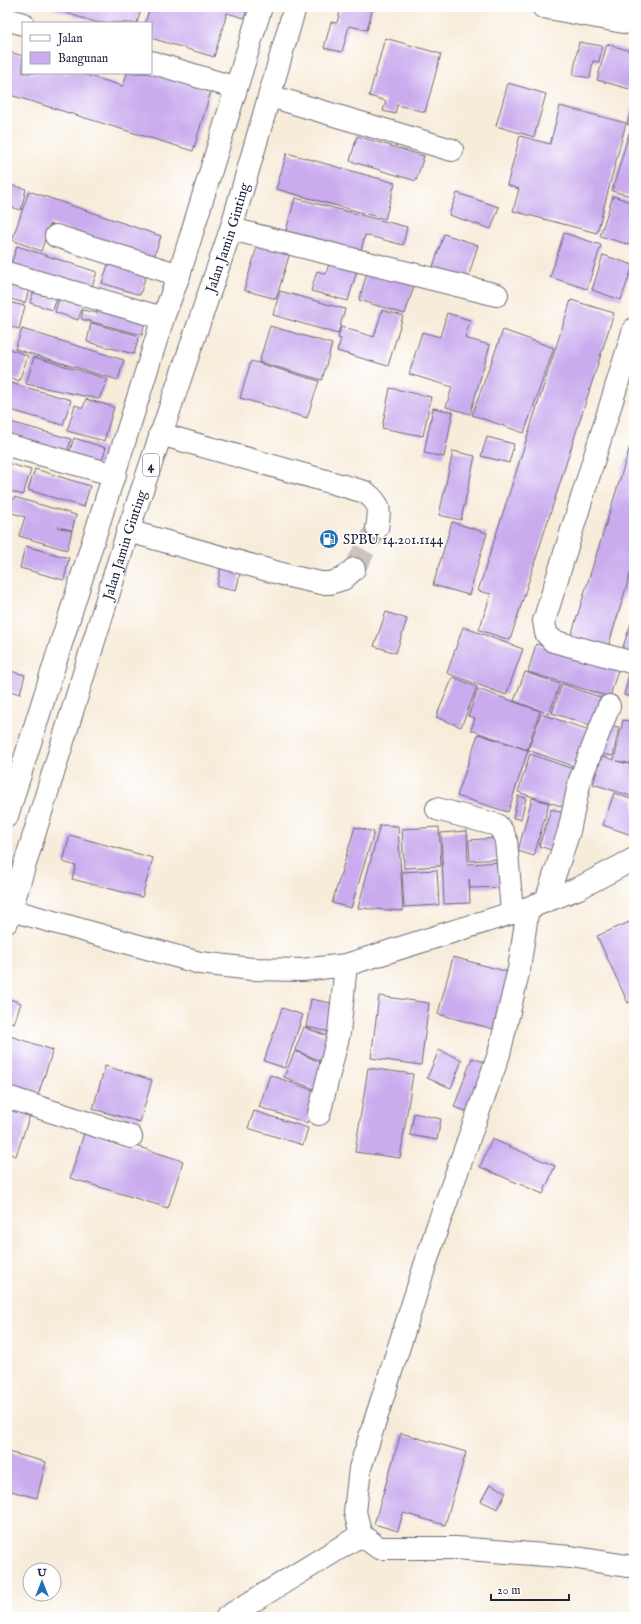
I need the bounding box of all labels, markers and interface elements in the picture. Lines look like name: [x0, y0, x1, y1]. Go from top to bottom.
legend: [22, 22, 152, 74]
text: Jalan: [56, 31, 83, 47]
text: Bangunan: [58, 51, 109, 66]
street label: Jalan Jamin Ginting: [201, 180, 254, 297]
road number: 4: [143, 454, 159, 476]
street label: Jalan Jamin Ginting: [99, 487, 151, 604]
fuel station icon: SPBU 14.201.1144: [318, 528, 340, 550]
place label: SPBU 14.201.1144: [343, 531, 443, 549]
north arrow: [22, 1562, 62, 1602]
text: U: [36, 1566, 47, 1580]
scale bar: [491, 1576, 569, 1602]
text: 20 m: [497, 1583, 520, 1598]

